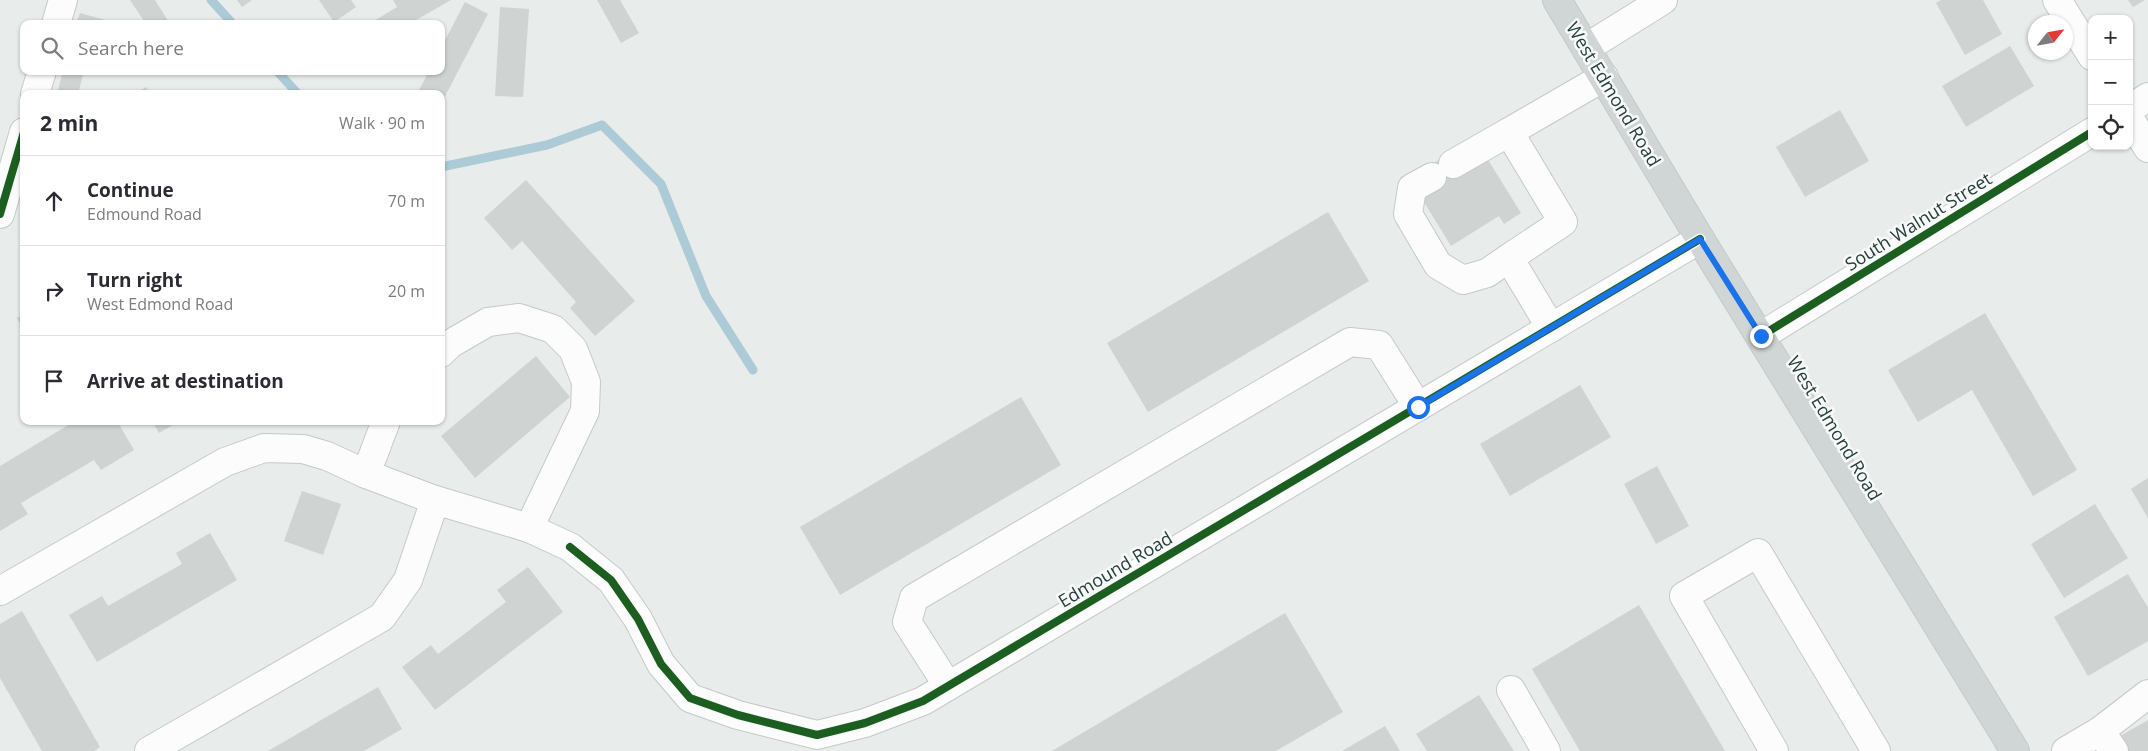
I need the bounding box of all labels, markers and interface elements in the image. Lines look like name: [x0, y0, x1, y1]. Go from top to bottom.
north arrow: [2028, 15, 2073, 60]
map controls: [2088, 15, 2133, 150]
button: +: [2088, 15, 2133, 60]
street label: West Edmond Road: [1561, 17, 1667, 171]
search box: [20, 20, 445, 75]
icon: search: [38, 34, 66, 62]
text: Search here: [78, 35, 184, 61]
button: −: [2088, 60, 2133, 105]
button: locate: [2088, 105, 2133, 150]
text: 2 min: [40, 109, 98, 137]
text: Walk · 90 m: [339, 112, 425, 134]
street label: South Walnut Street: [1840, 166, 1996, 276]
text: Continue: [87, 177, 174, 203]
icon: ahead: [40, 187, 68, 215]
text: 70 m: [388, 190, 425, 212]
text: Edmound Road: [87, 203, 202, 225]
text: Turn right: [87, 267, 182, 293]
icon: right: [40, 277, 68, 305]
text: 20 m: [388, 280, 425, 302]
text: West Edmond Road: [87, 293, 233, 315]
route end: [1750, 325, 1773, 348]
street label: West Edmond Road: [1782, 351, 1888, 505]
icon: arrive: [40, 367, 68, 395]
text: Arrive at destination: [87, 368, 284, 394]
route start: [1407, 396, 1430, 419]
street label: Edmound Road: [1053, 525, 1177, 613]

